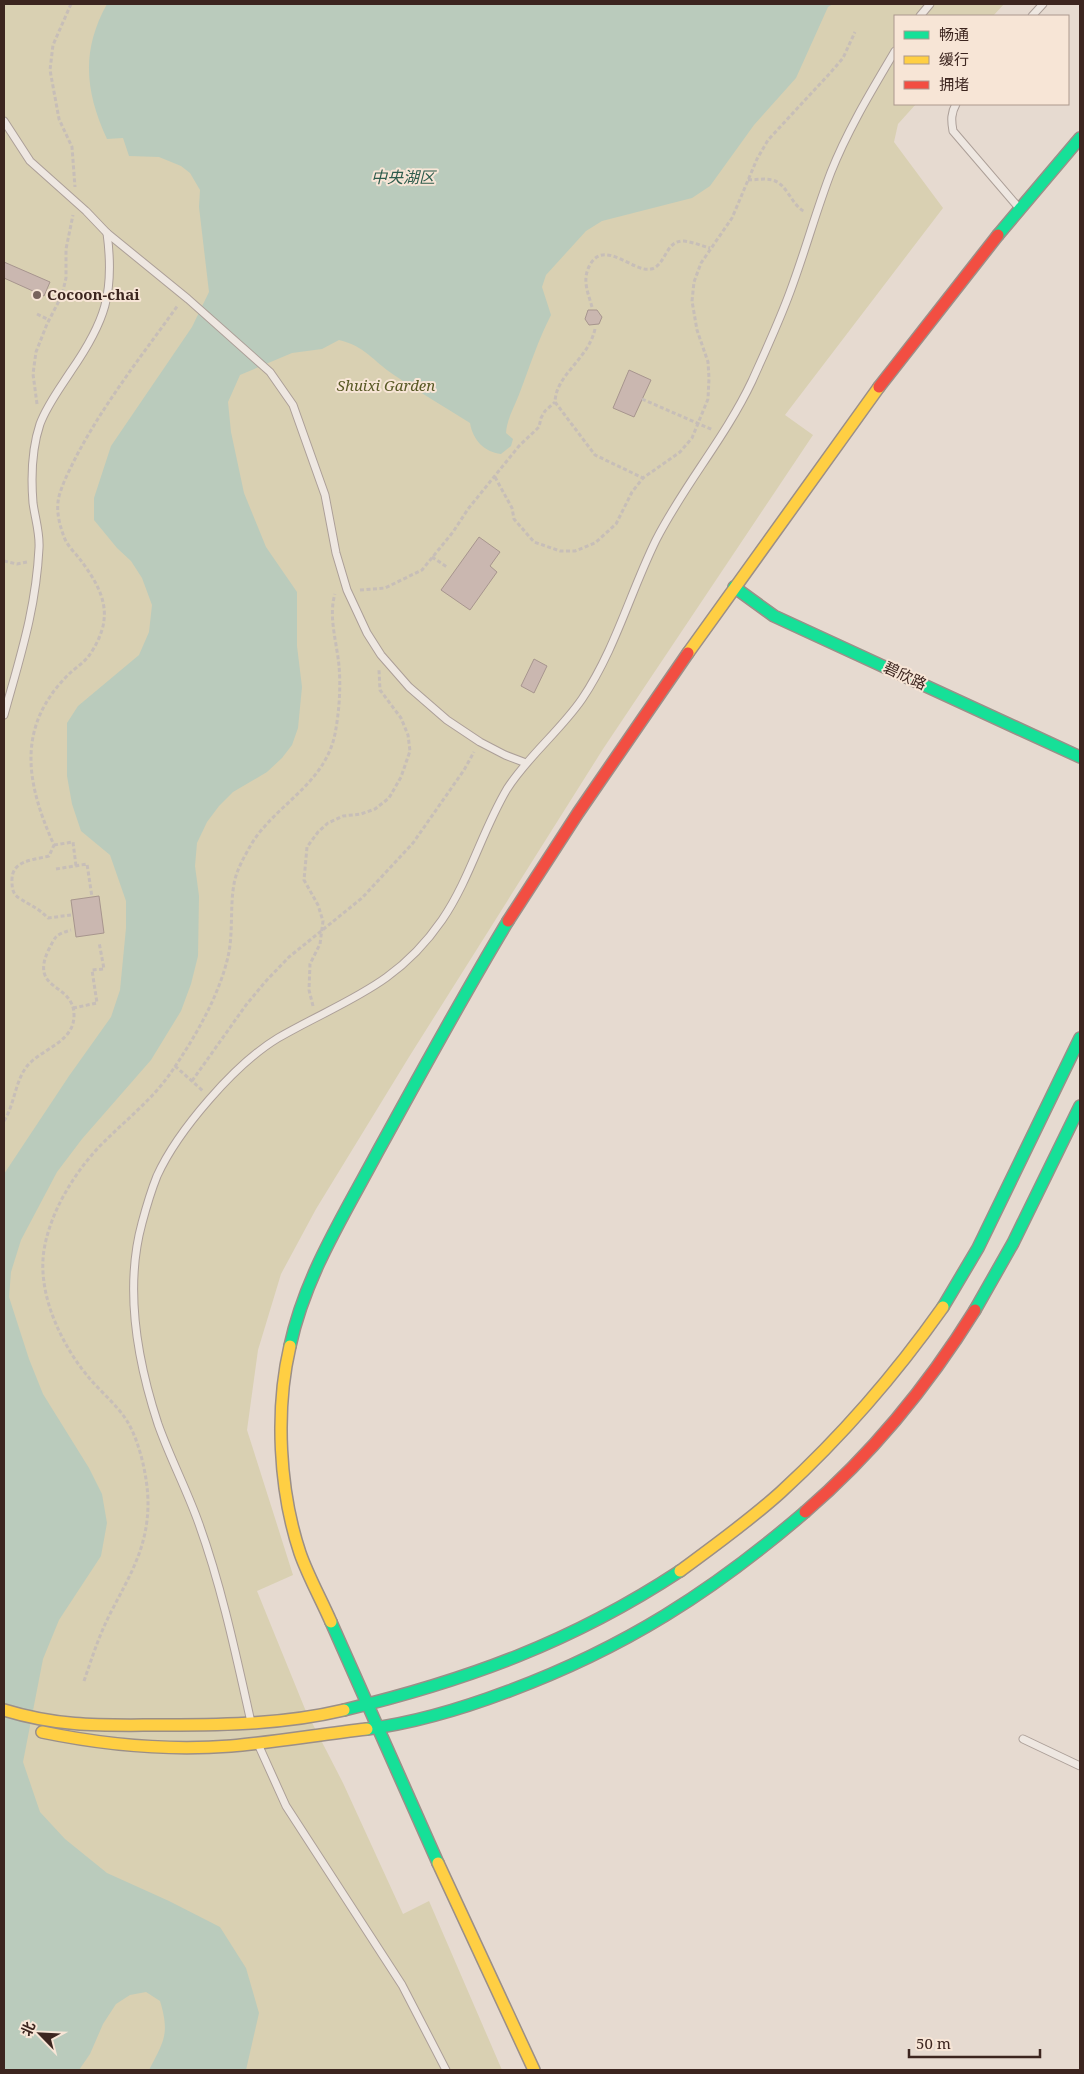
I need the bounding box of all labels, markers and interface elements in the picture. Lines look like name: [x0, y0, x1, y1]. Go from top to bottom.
legend: [894, 15, 1069, 105]
text: 畅通: [939, 24, 969, 44]
text: 缓行: [939, 49, 969, 69]
text: 拥堵: [939, 74, 969, 94]
water label: 中央湖区: [371, 166, 437, 188]
place label: Cocoon-chai: [47, 284, 140, 304]
marker: Cocoon-chai: [31, 289, 43, 301]
park label: Shuixi Garden: [337, 375, 435, 395]
street label: 碧欣路: [881, 657, 930, 694]
north arrow: [15, 2009, 65, 2059]
text: 北: [16, 2018, 39, 2039]
scale bar: [909, 2026, 1040, 2058]
text: 50 m: [916, 2033, 951, 2053]

